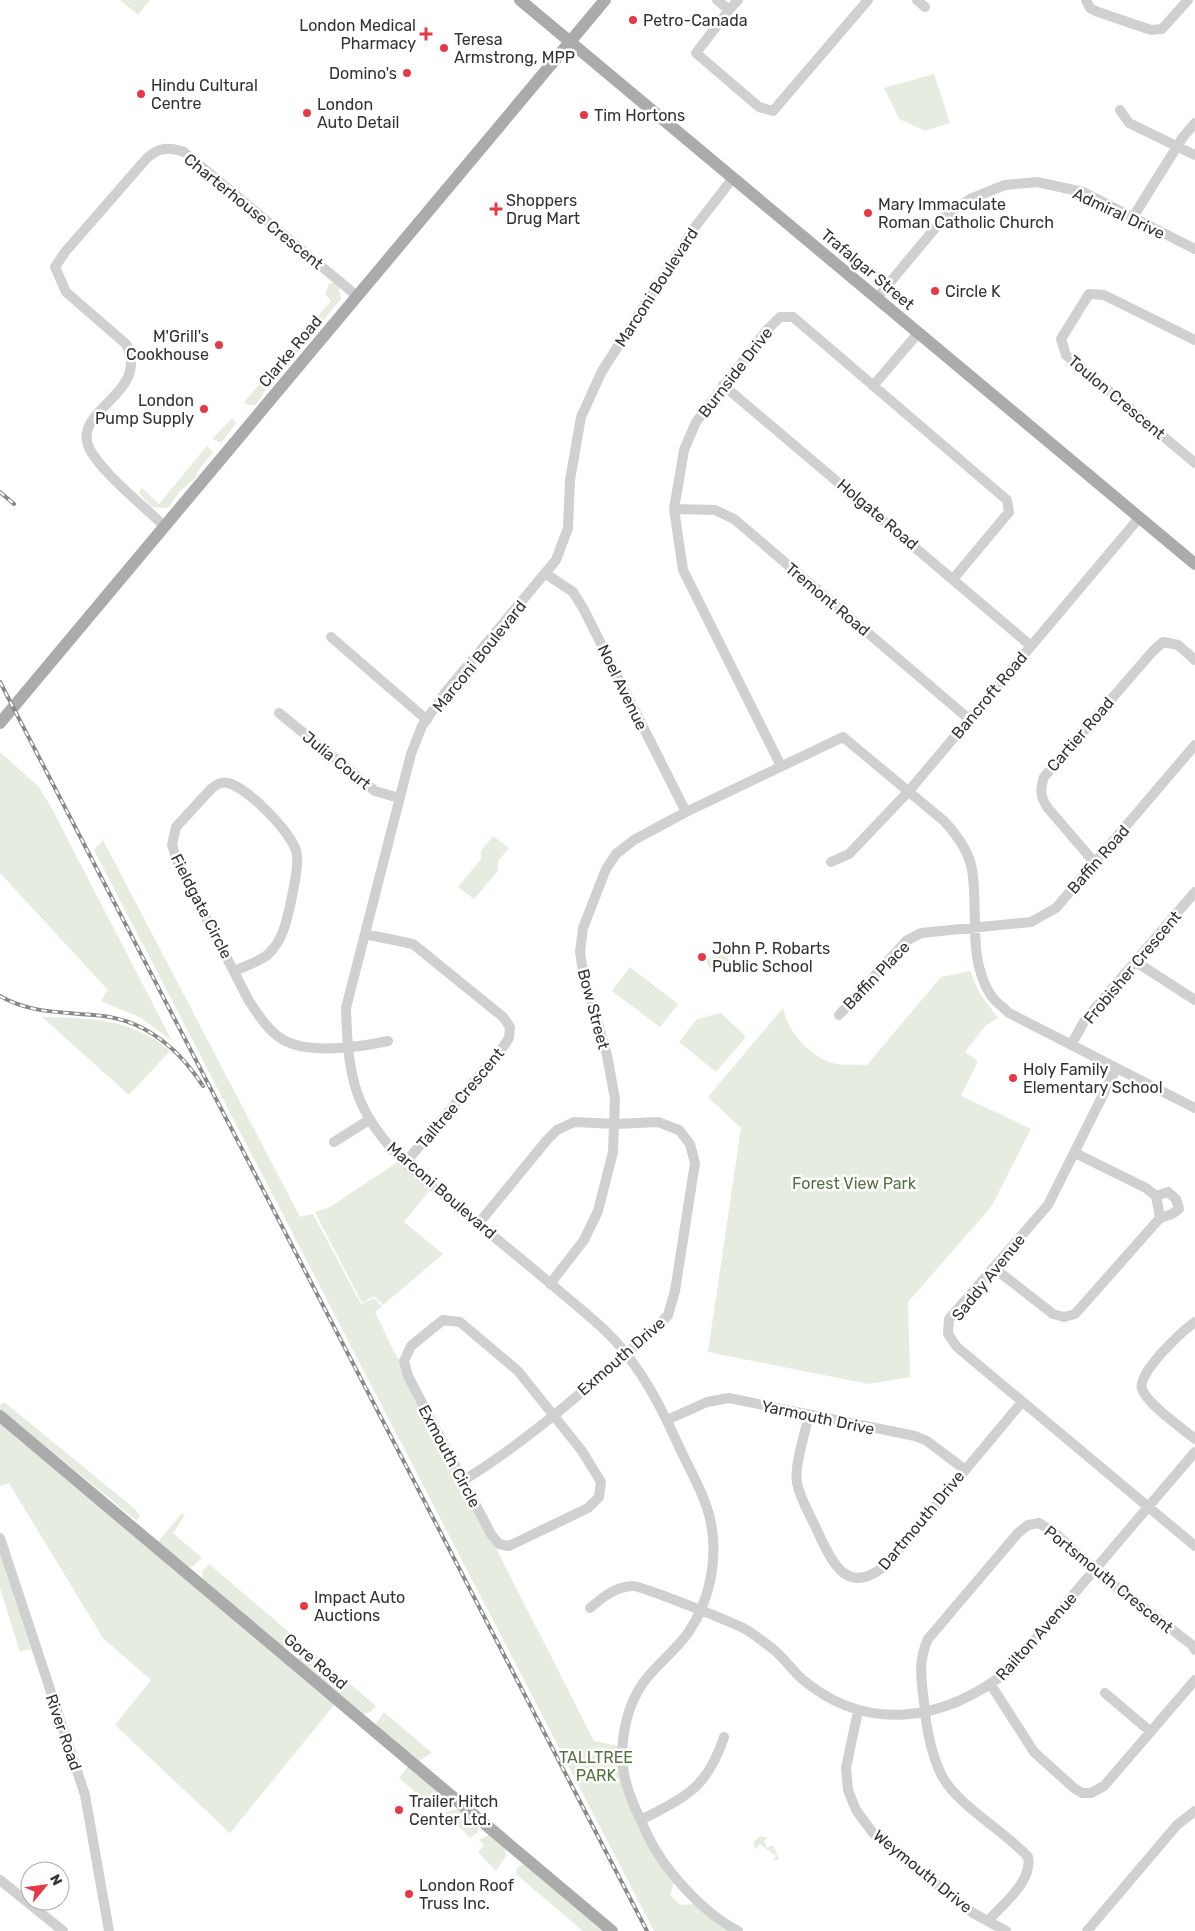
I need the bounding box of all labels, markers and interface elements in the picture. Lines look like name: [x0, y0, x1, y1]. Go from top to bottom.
place label: Petro-Canada: [643, 11, 748, 30]
marker: Petro-Canada: [627, 14, 639, 26]
place label: London Medical Pharmacy: [299, 16, 416, 53]
marker: London Medical Pharmacy: [420, 28, 432, 40]
place label: Teresa Armstrong, MPP: [454, 30, 575, 67]
marker: Teresa Armstrong, MPP: [438, 42, 450, 54]
place label: Domino's: [329, 64, 397, 83]
marker: Domino's: [401, 67, 413, 79]
place label: Hindu Cultural Centre: [151, 76, 258, 113]
marker: Hindu Cultural Centre: [135, 88, 147, 100]
place label: London Auto Detail: [317, 95, 399, 132]
place label: Tim Hortons: [594, 106, 685, 125]
marker: London Auto Detail: [301, 107, 313, 119]
marker: Tim Hortons: [578, 109, 590, 121]
street label: Charterhouse Crescent: [180, 149, 327, 273]
street label: Admiral Drive: [1070, 184, 1168, 243]
place label: Shoppers Drug Mart: [506, 191, 580, 228]
place label: Mary Immaculate Roman Catholic Church: [878, 195, 1054, 232]
marker: Shoppers Drug Mart: [490, 203, 502, 215]
marker: Mary Immaculate Roman Catholic Church: [862, 207, 874, 219]
street label: Marconi Boulevard: [611, 224, 702, 350]
street label: Trafalgar Street: [817, 225, 918, 314]
place label: Circle K: [945, 282, 1001, 301]
marker: Circle K: [929, 285, 941, 297]
street label: Clarke Road: [255, 311, 326, 391]
street label: Burnside Drive: [694, 323, 776, 421]
place label: M'Grill's Cookhouse: [126, 327, 209, 364]
marker: M'Grill's Cookhouse: [213, 339, 225, 351]
street label: Toulon Crescent: [1064, 351, 1169, 443]
place label: London Pump Supply: [95, 391, 194, 428]
marker: London Pump Supply: [198, 403, 210, 415]
street label: Holgate Road: [833, 475, 922, 554]
street label: Tremont Road: [782, 559, 874, 640]
street label: Marconi Boulevard: [429, 597, 530, 716]
street label: Noel Avenue: [594, 641, 651, 733]
street label: Bancroft Road: [948, 648, 1031, 743]
street label: Cartier Road: [1043, 693, 1118, 775]
street label: Julia Court: [299, 727, 375, 794]
street label: Baffin Road: [1063, 821, 1133, 898]
street label: Fieldgate Circle: [167, 851, 236, 962]
street label: Frobisher Crescent: [1080, 907, 1185, 1028]
street label: Baffin Place: [839, 937, 914, 1013]
place label: John P. Robarts Public School: [712, 939, 830, 976]
marker: John P. Robarts Public School: [696, 951, 708, 963]
street label: Bow Street: [574, 967, 613, 1051]
street label: Talltree Crescent: [413, 1044, 508, 1153]
place label: Holy Family Elementary School: [1023, 1060, 1163, 1097]
marker: Holy Family Elementary School: [1007, 1072, 1019, 1084]
street label: Marconi Boulevard: [383, 1138, 500, 1243]
park label: Forest View Park: [792, 1174, 917, 1193]
street label: Saddy Avenue: [948, 1230, 1029, 1324]
street label: Exmouth Drive: [574, 1313, 669, 1400]
street label: Yarmouth Drive: [760, 1396, 876, 1439]
street label: Exmouth Circle: [415, 1402, 485, 1511]
street label: Dartmouth Drive: [874, 1467, 968, 1574]
street label: Portsmouth Crescent: [1040, 1522, 1177, 1637]
place label: Impact Auto Auctions: [314, 1588, 405, 1625]
street label: Railton Avenue: [992, 1588, 1081, 1684]
marker: Impact Auto Auctions: [298, 1600, 310, 1612]
street label: Gore Road: [280, 1629, 351, 1693]
street label: River Road: [42, 1692, 85, 1773]
park label: TALLTREE PARK: [559, 1748, 633, 1785]
place label: Trailer Hitch Center Ltd.: [409, 1792, 498, 1829]
marker: Trailer Hitch Center Ltd.: [393, 1804, 405, 1816]
street label: Weymouth Drive: [870, 1826, 976, 1917]
north arrow: [20, 1861, 70, 1911]
text: N: [46, 1871, 66, 1888]
place label: London Roof Truss Inc.: [419, 1876, 515, 1913]
marker: London Roof Truss Inc.: [403, 1888, 415, 1900]

